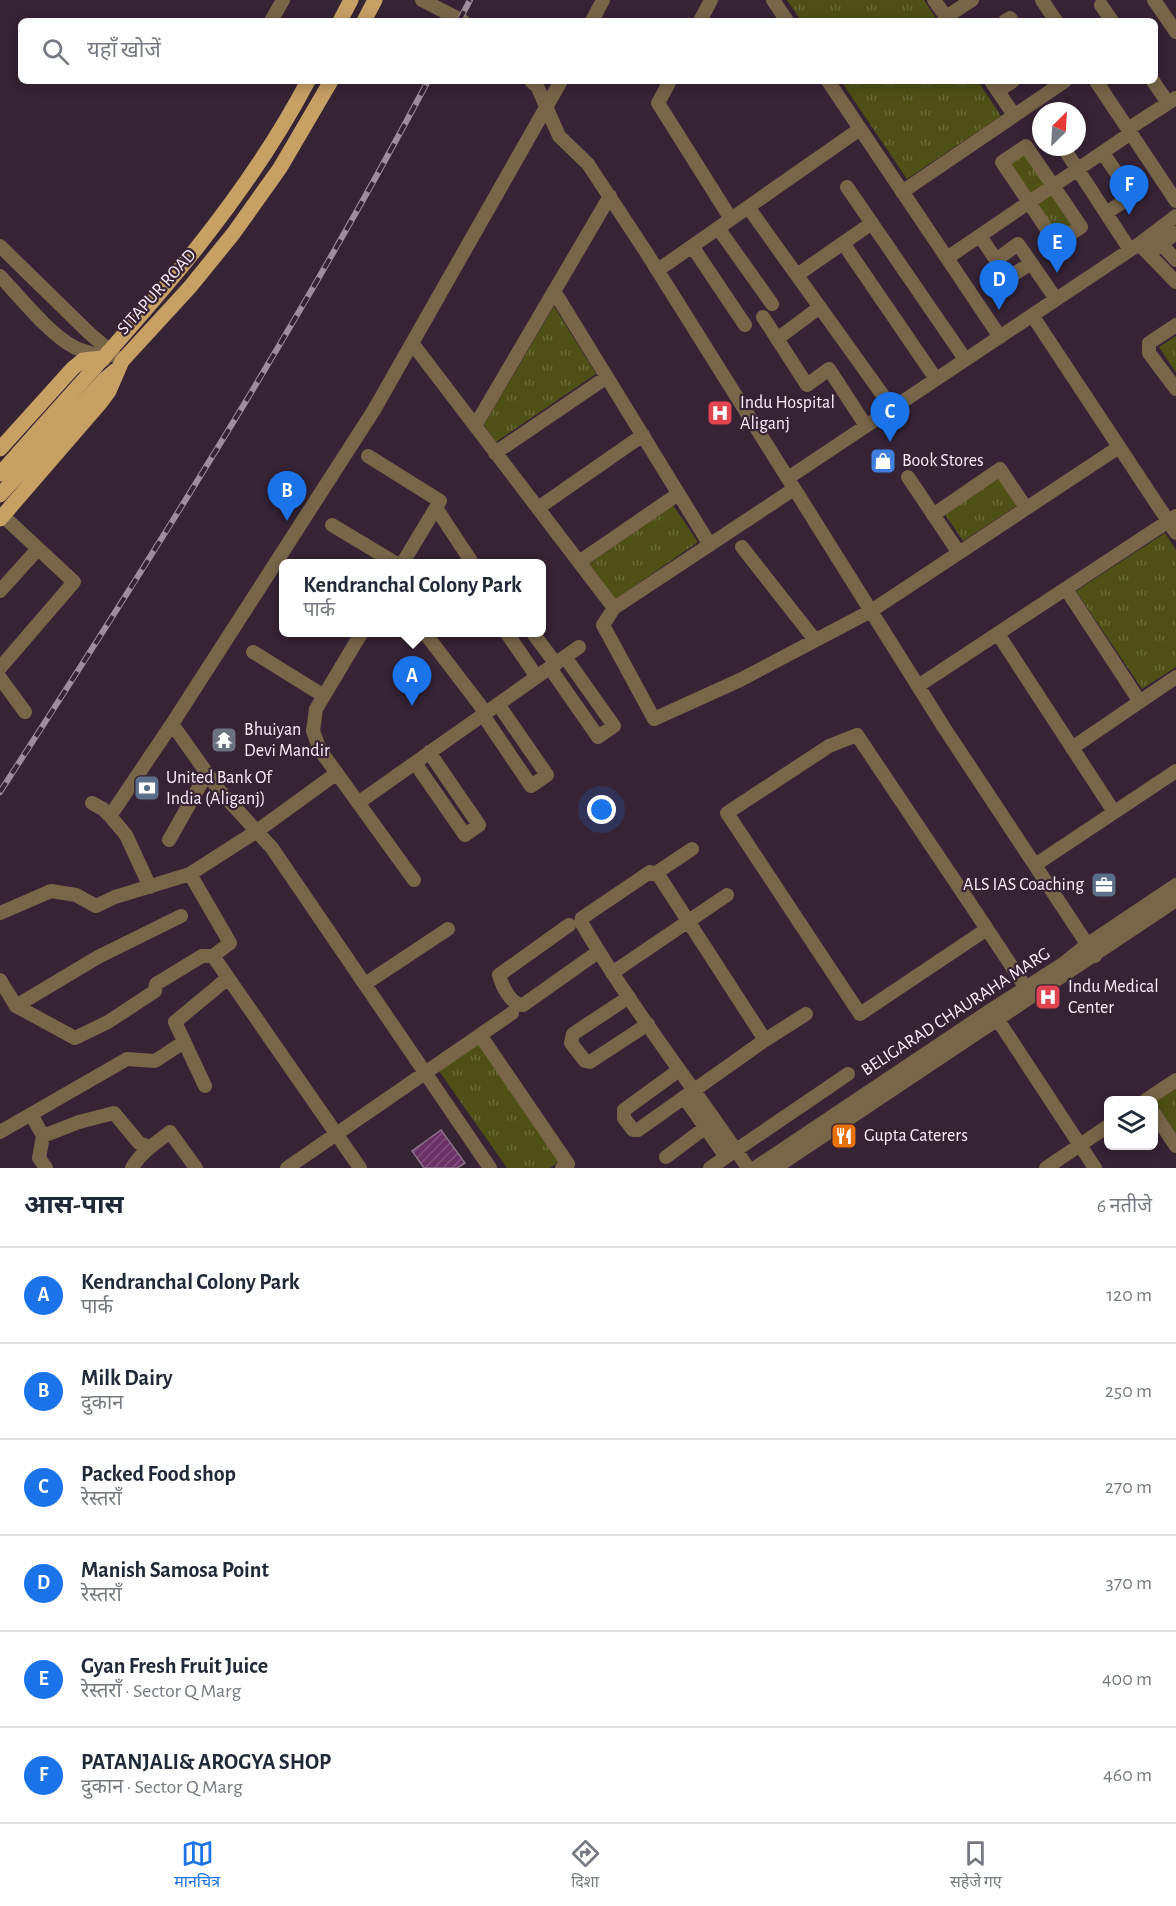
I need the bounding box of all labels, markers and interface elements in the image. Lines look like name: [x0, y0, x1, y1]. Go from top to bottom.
search box: [18, 18, 1158, 84]
icon: search: [39, 35, 72, 68]
text: यहाँ खोजें: [87, 39, 161, 61]
north arrow: [1032, 102, 1086, 156]
pin: F: [1110, 166, 1148, 215]
pin: E: [1038, 224, 1076, 273]
street label: SITAPUR ROAD: [114, 246, 200, 338]
pin: D: [980, 260, 1018, 310]
pin: C: [870, 392, 910, 442]
place label: Indu Hospital Aliganj: [740, 394, 835, 433]
hospital icon: Indu Hospital Aliganj: [705, 398, 735, 428]
shop icon: Book Stores: [868, 446, 898, 476]
place label: Book Stores: [902, 452, 984, 470]
pin: B: [268, 472, 306, 521]
popup: [279, 559, 546, 637]
text: Kendranchal Colony Park: [303, 574, 522, 596]
text: पार्क: [303, 600, 335, 620]
pin: A: [392, 656, 432, 706]
place label: Bhuiyan Devi Mandir: [244, 721, 330, 760]
temple icon: Bhuiyan Devi Mandir: [209, 725, 239, 755]
place label: United Bank Of India (Aliganj): [166, 769, 273, 808]
bank icon: United Bank Of India (Aliganj): [132, 773, 162, 803]
your location: [587, 795, 616, 824]
office icon: ALS IAS Coaching: [1089, 870, 1119, 900]
place label: ALS IAS Coaching: [963, 876, 1084, 894]
street label: BELIGARAD CHAURAHA MARG: [858, 944, 1054, 1080]
place label: Indu Medical Center: [1068, 978, 1159, 1017]
hospital icon: Indu Medical Center: [1033, 982, 1063, 1012]
map controls: [1104, 1096, 1158, 1150]
button: layers: [1104, 1096, 1158, 1150]
restaurant icon: Gupta Caterers: [829, 1121, 859, 1151]
place label: Gupta Caterers: [864, 1127, 968, 1145]
text: आस-पास: [24, 1192, 124, 1218]
text: 6 नतीजे: [1097, 1196, 1152, 1216]
text: Kendranchal Colony Park: [81, 1271, 300, 1293]
text: A: [38, 1285, 50, 1305]
text: 120 m: [1106, 1285, 1152, 1305]
text: पार्क: [81, 1297, 113, 1317]
text: Milk Dairy: [81, 1367, 173, 1389]
text: B: [38, 1381, 49, 1401]
text: 250 m: [1105, 1381, 1152, 1401]
text: दुकान: [81, 1393, 123, 1413]
text: Packed Food shop: [81, 1463, 236, 1485]
text: C: [38, 1477, 49, 1497]
text: 270 m: [1105, 1477, 1152, 1497]
text: रेस्तराँ: [81, 1489, 122, 1509]
text: Manish Samosa Point: [81, 1559, 269, 1581]
text: D: [37, 1573, 50, 1593]
text: 370 m: [1106, 1573, 1152, 1593]
text: रेस्तराँ: [81, 1585, 122, 1605]
text: Gyan Fresh Fruit Juice: [81, 1655, 268, 1677]
text: E: [38, 1669, 49, 1689]
text: 400 m: [1102, 1669, 1152, 1689]
text: रेस्तराँ · Sector Q Marg: [81, 1681, 241, 1701]
text: PATANJALI& AROGYA SHOP: [81, 1751, 331, 1773]
text: F: [39, 1765, 48, 1785]
text: 460 m: [1103, 1765, 1152, 1785]
text: दुकान · Sector Q Marg: [81, 1777, 243, 1797]
tab: मानचित्र: [174, 1837, 220, 1894]
tab: दिशा: [569, 1837, 602, 1894]
tab: सहेजे गए: [950, 1837, 1002, 1894]

